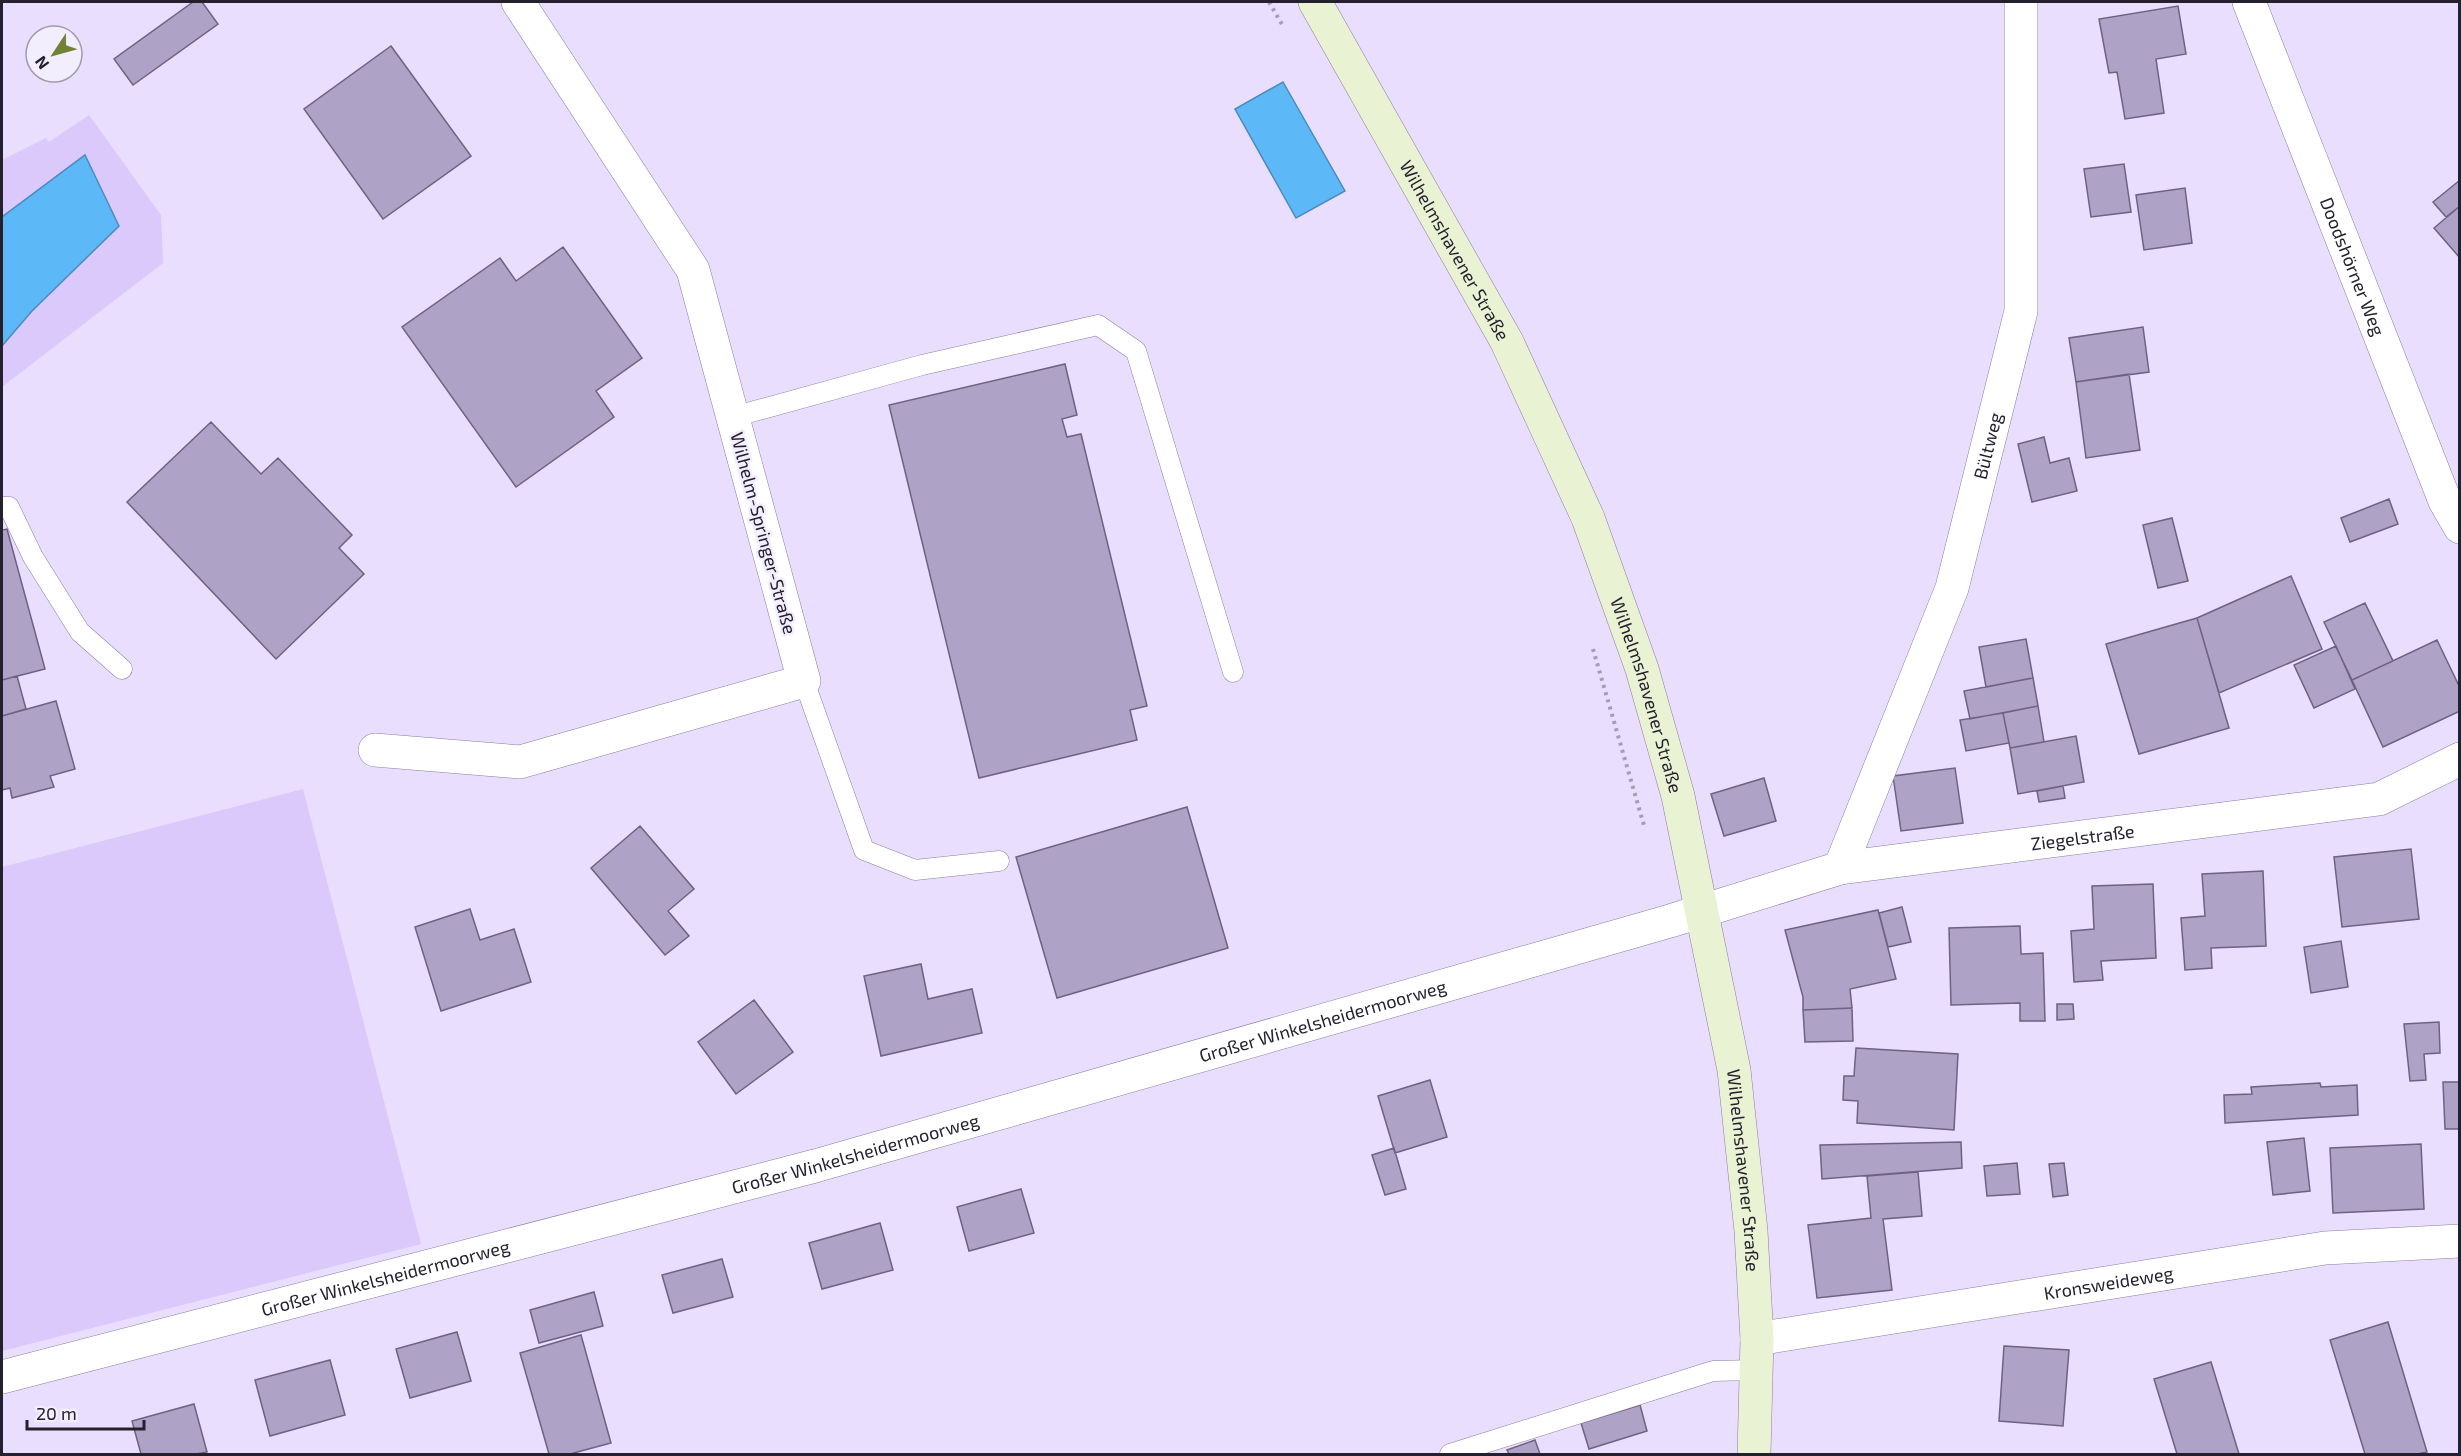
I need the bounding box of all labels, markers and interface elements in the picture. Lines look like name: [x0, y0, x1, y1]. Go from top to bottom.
north arrow: [24, 24, 84, 84]
text: N: [30, 53, 53, 73]
street label: Wilhelmshavener Straße: [1396, 156, 1515, 344]
street label: Doodshörner Weg: [2316, 194, 2390, 339]
street label: Bültweg: [1968, 410, 2006, 482]
street label: Wilhelm-Springer-Straße: [726, 430, 802, 636]
street label: Wilhelmshavener Straße: [1606, 594, 1688, 795]
street label: Ziegelstraße: [2029, 819, 2136, 854]
street label: Großer Winkelsheidermoorweg: [1197, 975, 1449, 1066]
street label: Wilhelmshavener Straße: [1723, 1068, 1764, 1272]
street label: Großer Winkelsheidermoorweg: [729, 1109, 981, 1198]
street label: Großer Winkelsheidermoorweg: [259, 1235, 512, 1320]
street label: Kronsweideweg: [2042, 1261, 2175, 1304]
scale bar: [27, 1393, 144, 1431]
text: 20 m: [36, 1402, 77, 1424]

